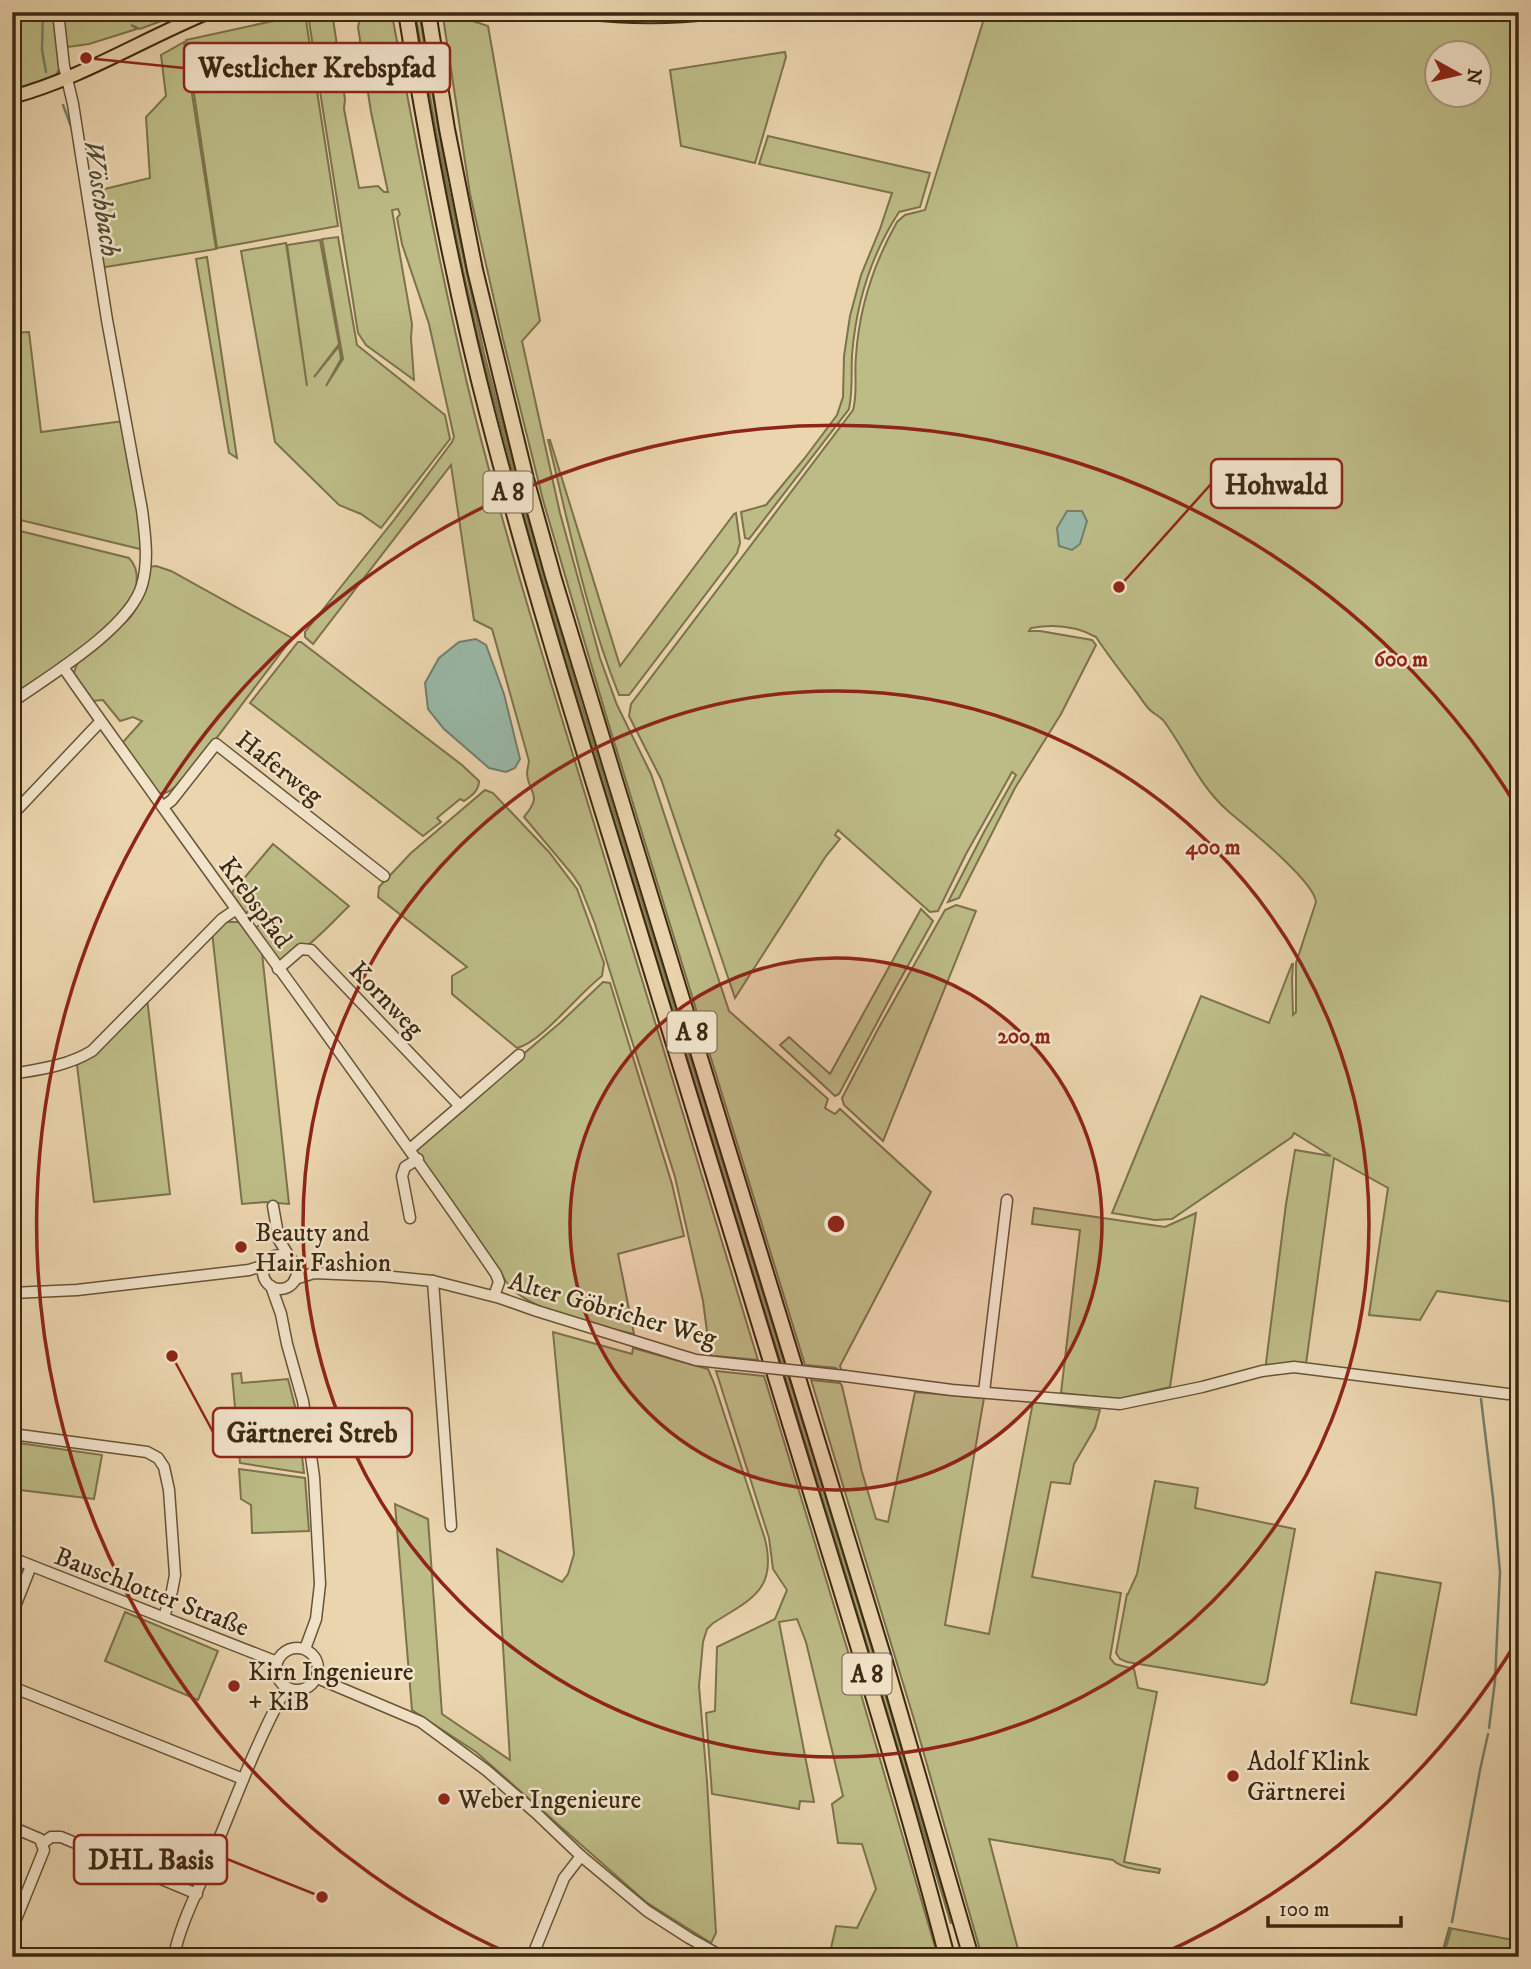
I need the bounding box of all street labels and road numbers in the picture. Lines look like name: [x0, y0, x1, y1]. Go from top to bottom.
road number: A 8: [484, 472, 532, 512]
street label: Haferweg: [229, 724, 330, 813]
street label: Krebspfad: [211, 851, 299, 955]
street label: Kornweg: [342, 955, 431, 1045]
road number: A 8: [668, 1012, 716, 1052]
street label: Alter Göbricher Weg: [505, 1265, 721, 1356]
street label: Bauschlotter Straße: [49, 1540, 253, 1645]
road number: A 8: [842, 1654, 892, 1694]

